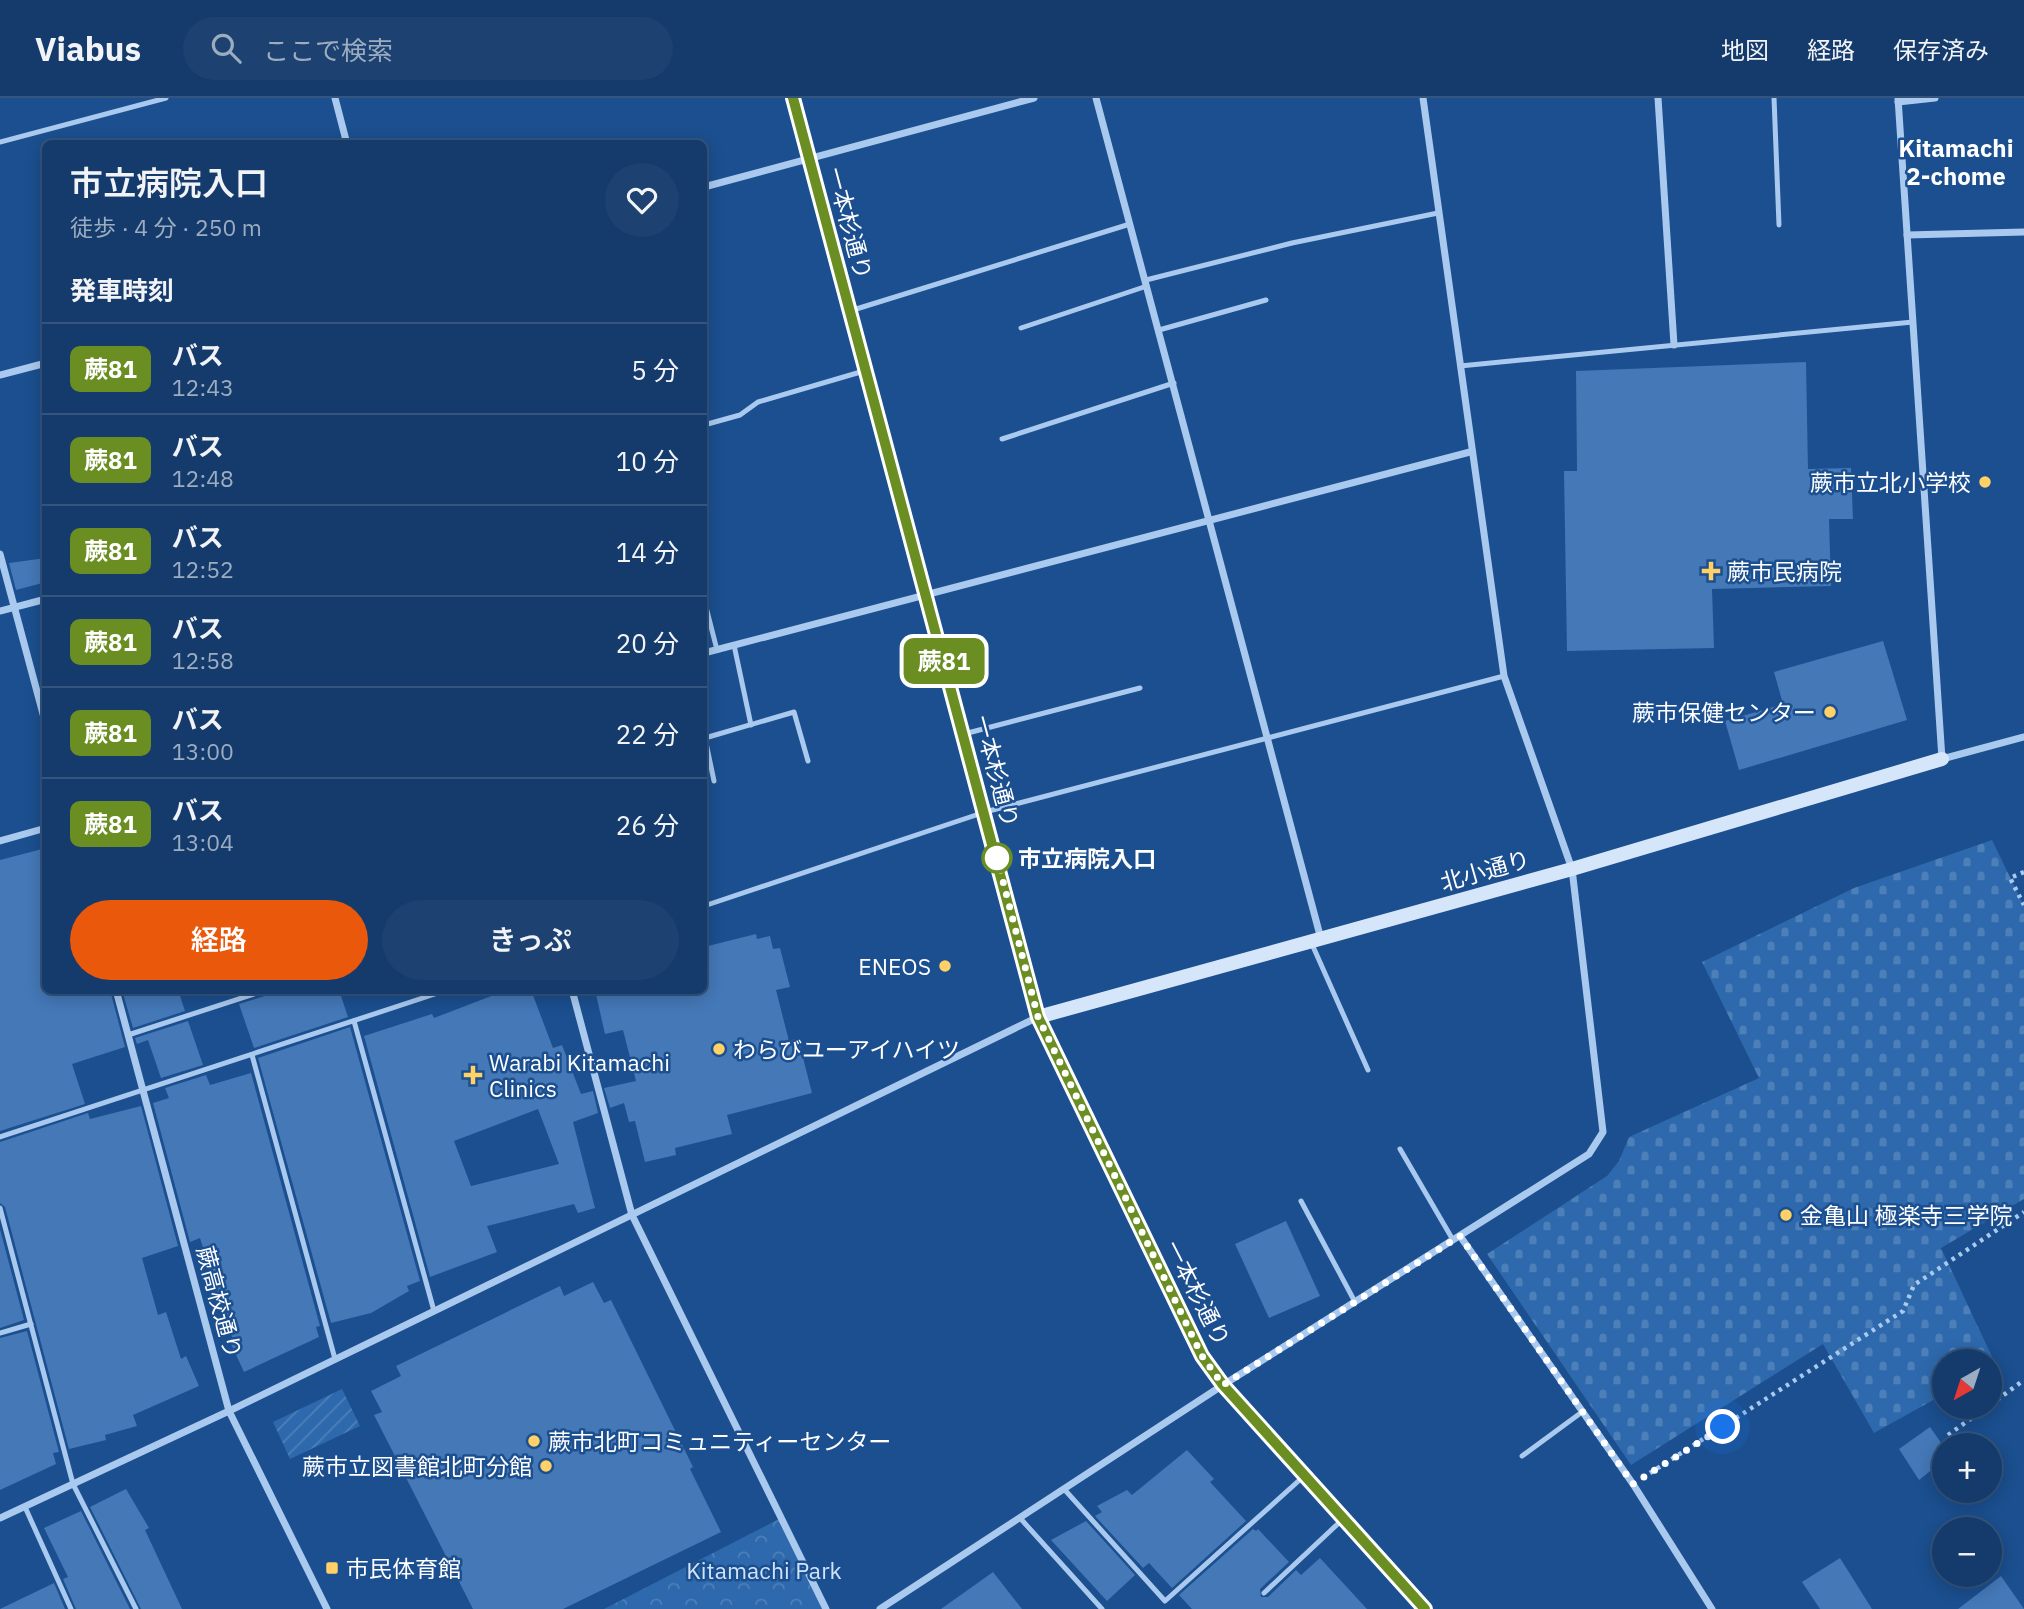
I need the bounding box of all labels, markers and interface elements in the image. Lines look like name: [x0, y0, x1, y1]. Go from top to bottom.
search box: [183, 17, 673, 80]
text: Viabus: [35, 27, 141, 70]
icon: search: [207, 29, 245, 67]
text: ここで検索: [263, 33, 393, 67]
text: 地図: [1721, 34, 1769, 66]
text: 経路: [1807, 34, 1855, 66]
text: 保存済み: [1893, 34, 1989, 66]
district label: Kitamachi 2-chome: [1898, 132, 2014, 192]
text: 市立病院入口: [70, 161, 268, 204]
button: heart: [605, 163, 679, 237]
street label: 一本杉通り: [821, 164, 879, 282]
text: 徒歩 · 4 分 · 250 m: [70, 212, 262, 242]
text: 発車時刻: [70, 273, 174, 307]
text: バス: [172, 338, 224, 372]
text: 蕨81: [84, 353, 137, 385]
text: 5 分: [631, 353, 679, 387]
text: 12:43: [172, 372, 234, 402]
text: バス: [172, 429, 224, 463]
text: 蕨81: [84, 444, 137, 476]
text: 10 分: [616, 444, 679, 478]
text: 12:48: [172, 463, 234, 493]
place label: 蕨市立北小学校: [1810, 467, 1971, 497]
marker: 蕨市立北小学校: [1977, 474, 1993, 490]
text: バス: [172, 520, 224, 554]
text: 蕨81: [84, 535, 137, 567]
text: 14 分: [616, 535, 679, 569]
text: 12:52: [172, 554, 234, 584]
place label: 蕨市民病院: [1727, 556, 1842, 586]
marker: 蕨市民病院: [1701, 561, 1721, 581]
text: バス: [172, 611, 224, 645]
text: 蕨81: [84, 626, 137, 658]
text: 20 分: [616, 626, 679, 660]
line badge: 蕨81: [904, 638, 984, 684]
text: 12:58: [172, 645, 234, 675]
text: 蕨81: [918, 645, 970, 677]
place label: 蕨市保健センター: [1632, 697, 1816, 727]
text: バス: [172, 702, 224, 736]
marker: 蕨市保健センター: [1822, 704, 1838, 720]
street label: 一本杉通り: [968, 712, 1026, 830]
text: 蕨81: [84, 717, 137, 749]
text: 22 分: [616, 717, 679, 751]
text: 13:00: [172, 736, 234, 766]
text: バス: [172, 793, 224, 827]
text: 蕨81: [84, 808, 137, 840]
text: 26 分: [616, 808, 679, 842]
text: 13:04: [172, 827, 234, 857]
marker: 市立病院入口: [982, 843, 1012, 873]
place label: 市立病院入口: [1018, 843, 1156, 873]
street label: 北小通り: [1437, 843, 1533, 897]
button: 経路: [70, 900, 368, 980]
button: きっぷ: [382, 900, 679, 980]
place label: ENEOS: [858, 951, 931, 981]
marker: ENEOS: [937, 958, 953, 974]
place label: わらびユーアイハイツ: [733, 1034, 960, 1064]
marker: わらびユーアイハイツ: [711, 1041, 727, 1057]
place label: Warabi Kitamachi Clinics: [489, 1047, 670, 1103]
marker: Warabi Kitamachi Clinics: [463, 1065, 483, 1085]
place label: 金亀山 極楽寺三学院: [1800, 1200, 2012, 1230]
marker: 金亀山 極楽寺三学院: [1778, 1207, 1794, 1223]
street label: 一本杉通り: [1159, 1235, 1237, 1351]
street label: 蕨高校通り: [191, 1243, 249, 1361]
north arrow: [1932, 1349, 2002, 1419]
map controls: [1932, 1349, 2002, 1587]
your location: [1705, 1409, 1740, 1444]
place label: 蕨市北町コミュニティーセンター: [548, 1426, 892, 1456]
marker: 蕨市北町コミュニティーセンター: [526, 1433, 542, 1449]
button: +: [1932, 1433, 2002, 1503]
place label: 蕨市立図書館北町分館: [302, 1451, 532, 1481]
marker: 蕨市立図書館北町分館: [538, 1458, 554, 1474]
button: −: [1932, 1517, 2002, 1587]
place label: 市民体育館: [346, 1553, 461, 1583]
park label: Kitamachi Park: [686, 1555, 842, 1585]
marker: 市民体育館: [324, 1560, 340, 1576]

